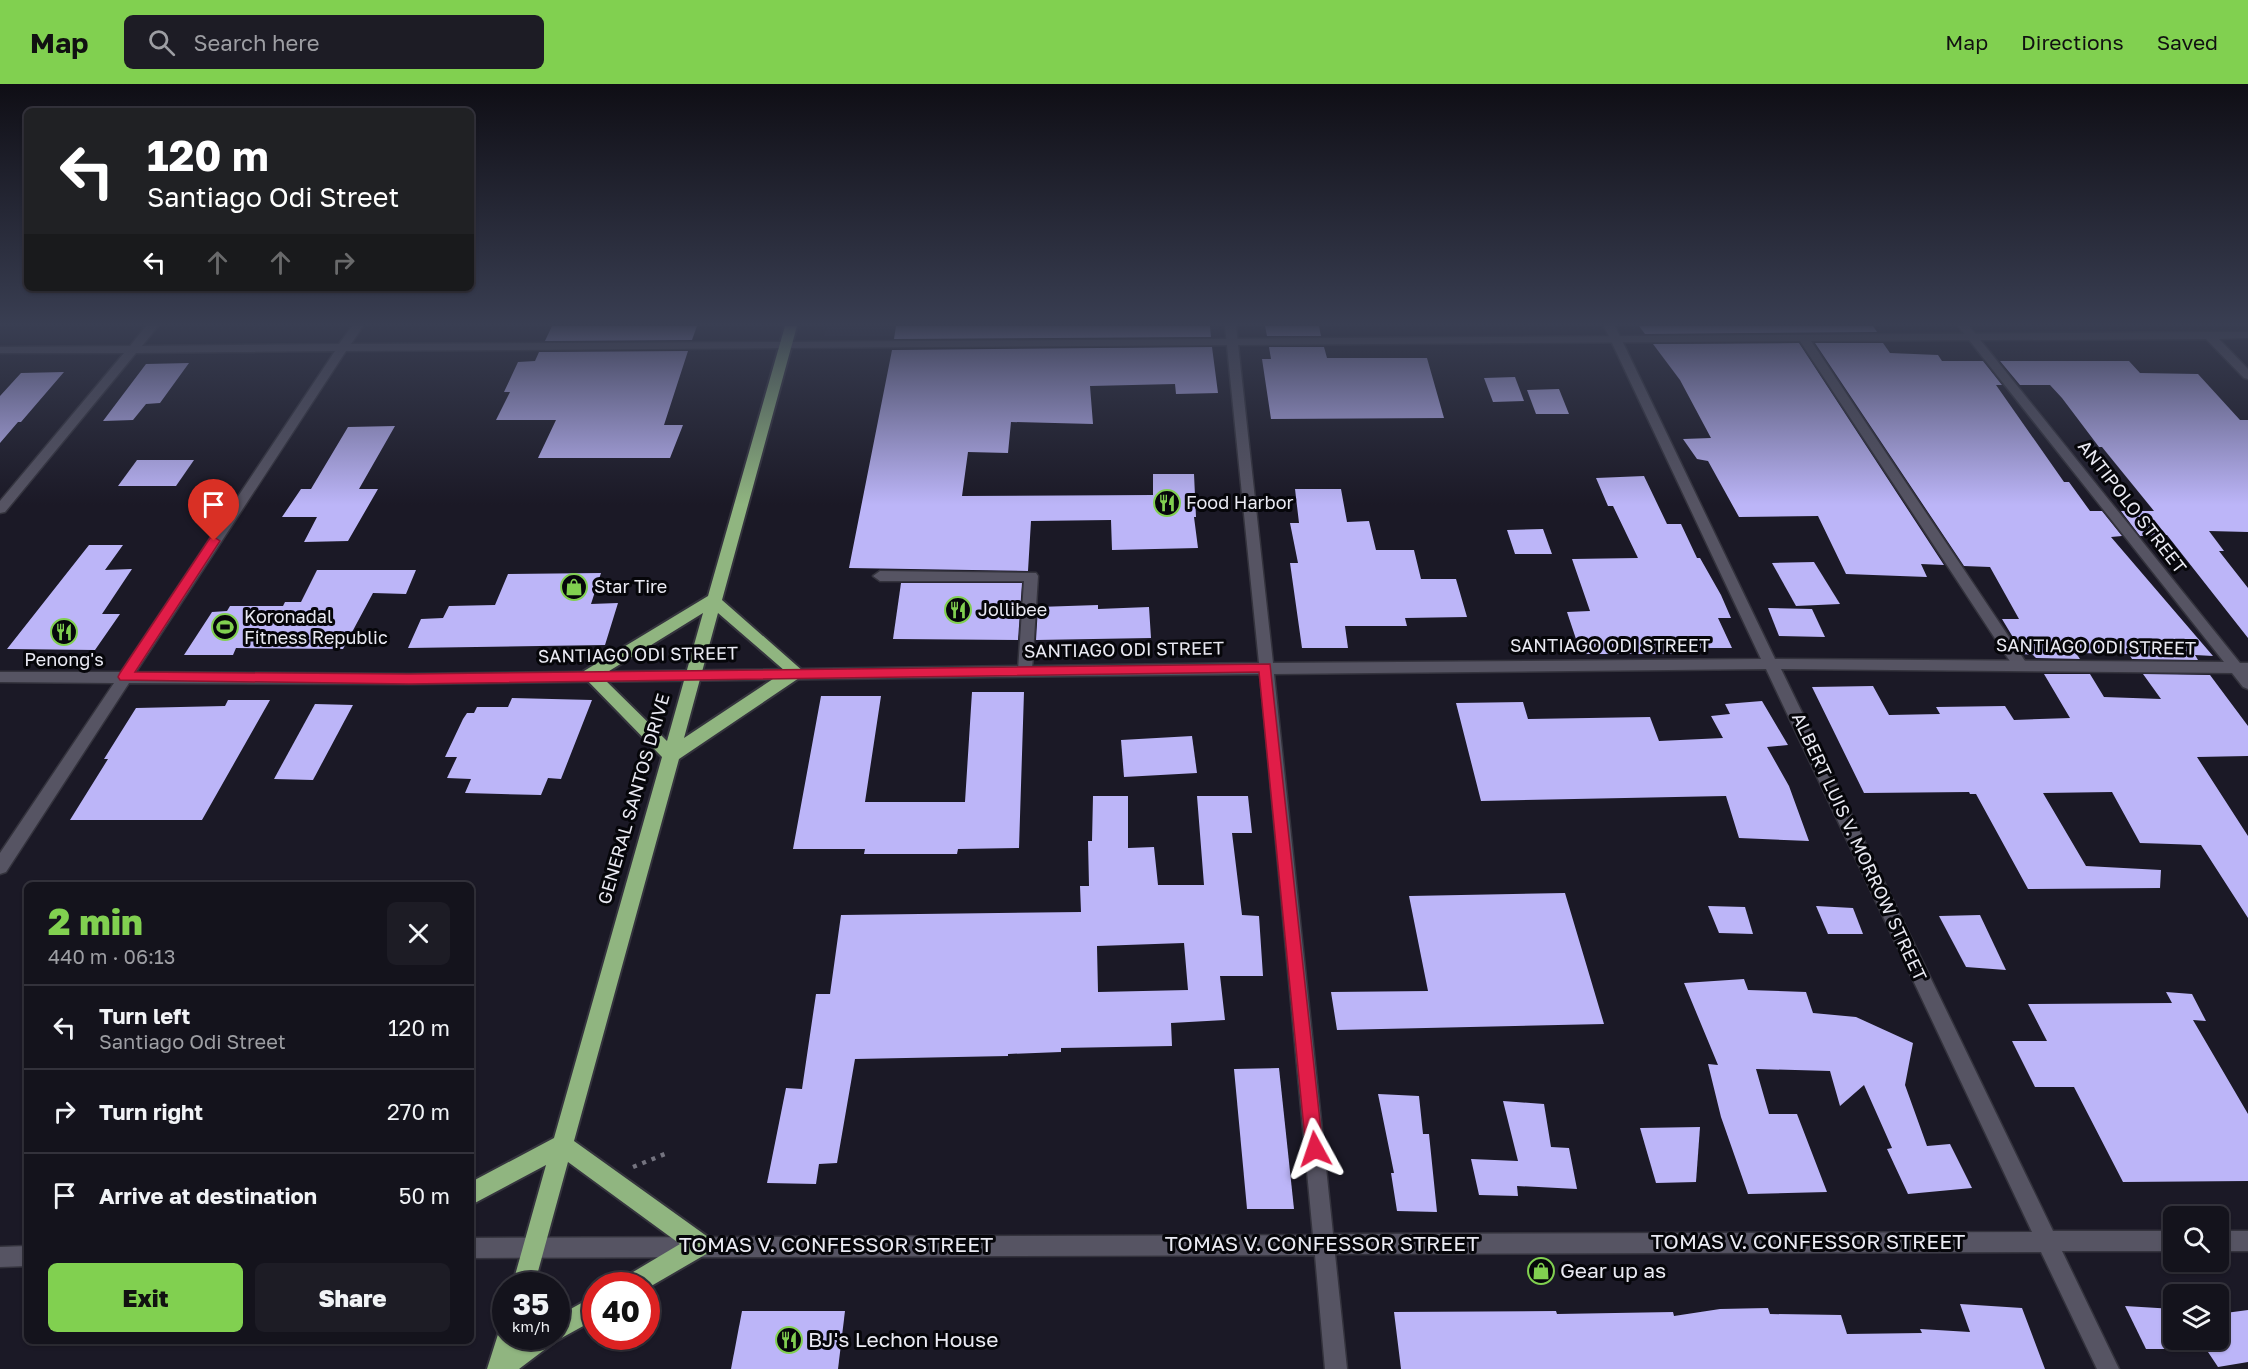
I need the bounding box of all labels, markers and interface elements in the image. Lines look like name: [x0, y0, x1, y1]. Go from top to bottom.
search box: [124, 15, 544, 69]
text: Map: [30, 26, 88, 59]
icon: search: [145, 26, 178, 59]
text: Search here: [193, 29, 319, 56]
text: Map: [1945, 29, 1988, 55]
text: Directions: [2021, 29, 2124, 55]
text: Saved: [2157, 29, 2218, 55]
text: 120 m: [147, 130, 269, 180]
icon: left: [48, 132, 126, 210]
text: Santiago Odi Street: [147, 181, 399, 213]
icon: left: [138, 246, 171, 279]
icon: ahead: [201, 246, 234, 279]
icon: ahead: [264, 246, 297, 279]
icon: right: [327, 246, 360, 279]
street label: ANTIPOLO STREET: [2074, 435, 2192, 577]
pin: [188, 479, 239, 541]
icon: arrive: [197, 488, 230, 521]
restaurant icon: Food Harbor: [1152, 488, 1182, 518]
place label: Food Harbor: [1186, 491, 1293, 513]
shop icon: Star Tire: [559, 572, 589, 602]
place label: Star Tire: [594, 575, 667, 597]
restaurant icon: Jollibee: [943, 595, 973, 625]
place label: Jollibee: [978, 598, 1047, 620]
place label: Koronadal Fitness Republic: [244, 605, 388, 648]
sports icon: Koronadal Fitness Republic: [210, 612, 240, 642]
restaurant icon: Penong's: [49, 617, 79, 647]
street label: SANTIAGO ODI STREET: [1996, 633, 2196, 659]
street label: SANTIAGO ODI STREET: [1510, 634, 1710, 656]
street label: SANTIAGO ODI STREET: [1024, 636, 1224, 662]
street label: SANTIAGO ODI STREET: [538, 641, 738, 667]
place label: Penong's: [24, 648, 104, 670]
street label: GENERAL SANTOS DRIVE: [592, 691, 674, 907]
street label: ALBERT LUIS V. MORROW STREET: [1788, 709, 1932, 984]
text: 2 min: [48, 900, 143, 943]
button: close: [387, 902, 450, 965]
text: 440 m · 06:13: [48, 944, 175, 968]
text: Turn left: [99, 1002, 190, 1029]
icon: left: [48, 1011, 81, 1044]
text: 120 m: [388, 1014, 450, 1041]
text: Santiago Odi Street: [99, 1029, 286, 1053]
icon: right: [48, 1095, 81, 1128]
text: Turn right: [99, 1098, 203, 1125]
text: 270 m: [387, 1098, 450, 1125]
position arrow: [1283, 1117, 1347, 1181]
icon: arrive: [48, 1179, 81, 1212]
text: Arrive at destination: [99, 1182, 317, 1209]
text: 50 m: [399, 1182, 450, 1209]
map controls: [2163, 1206, 2229, 1350]
button: search: [2163, 1206, 2229, 1272]
street label: TOMAS V. CONFESSOR STREET: [1651, 1228, 1965, 1254]
street label: TOMAS V. CONFESSOR STREET: [1165, 1230, 1479, 1256]
street label: TOMAS V. CONFESSOR STREET: [679, 1231, 993, 1257]
shop icon: Gear up as: [1526, 1256, 1556, 1286]
place label: Gear up as: [1560, 1257, 1666, 1283]
button: Exit: [48, 1263, 243, 1332]
button: Share: [255, 1263, 450, 1332]
speed limit sign: 40: [582, 1272, 660, 1350]
button: layers: [2163, 1284, 2229, 1350]
text: 35: [513, 1286, 549, 1322]
text: km/h: [512, 1317, 550, 1335]
restaurant icon: BJ's Lechon House: [774, 1325, 804, 1355]
place label: BJ's Lechon House: [808, 1326, 998, 1352]

